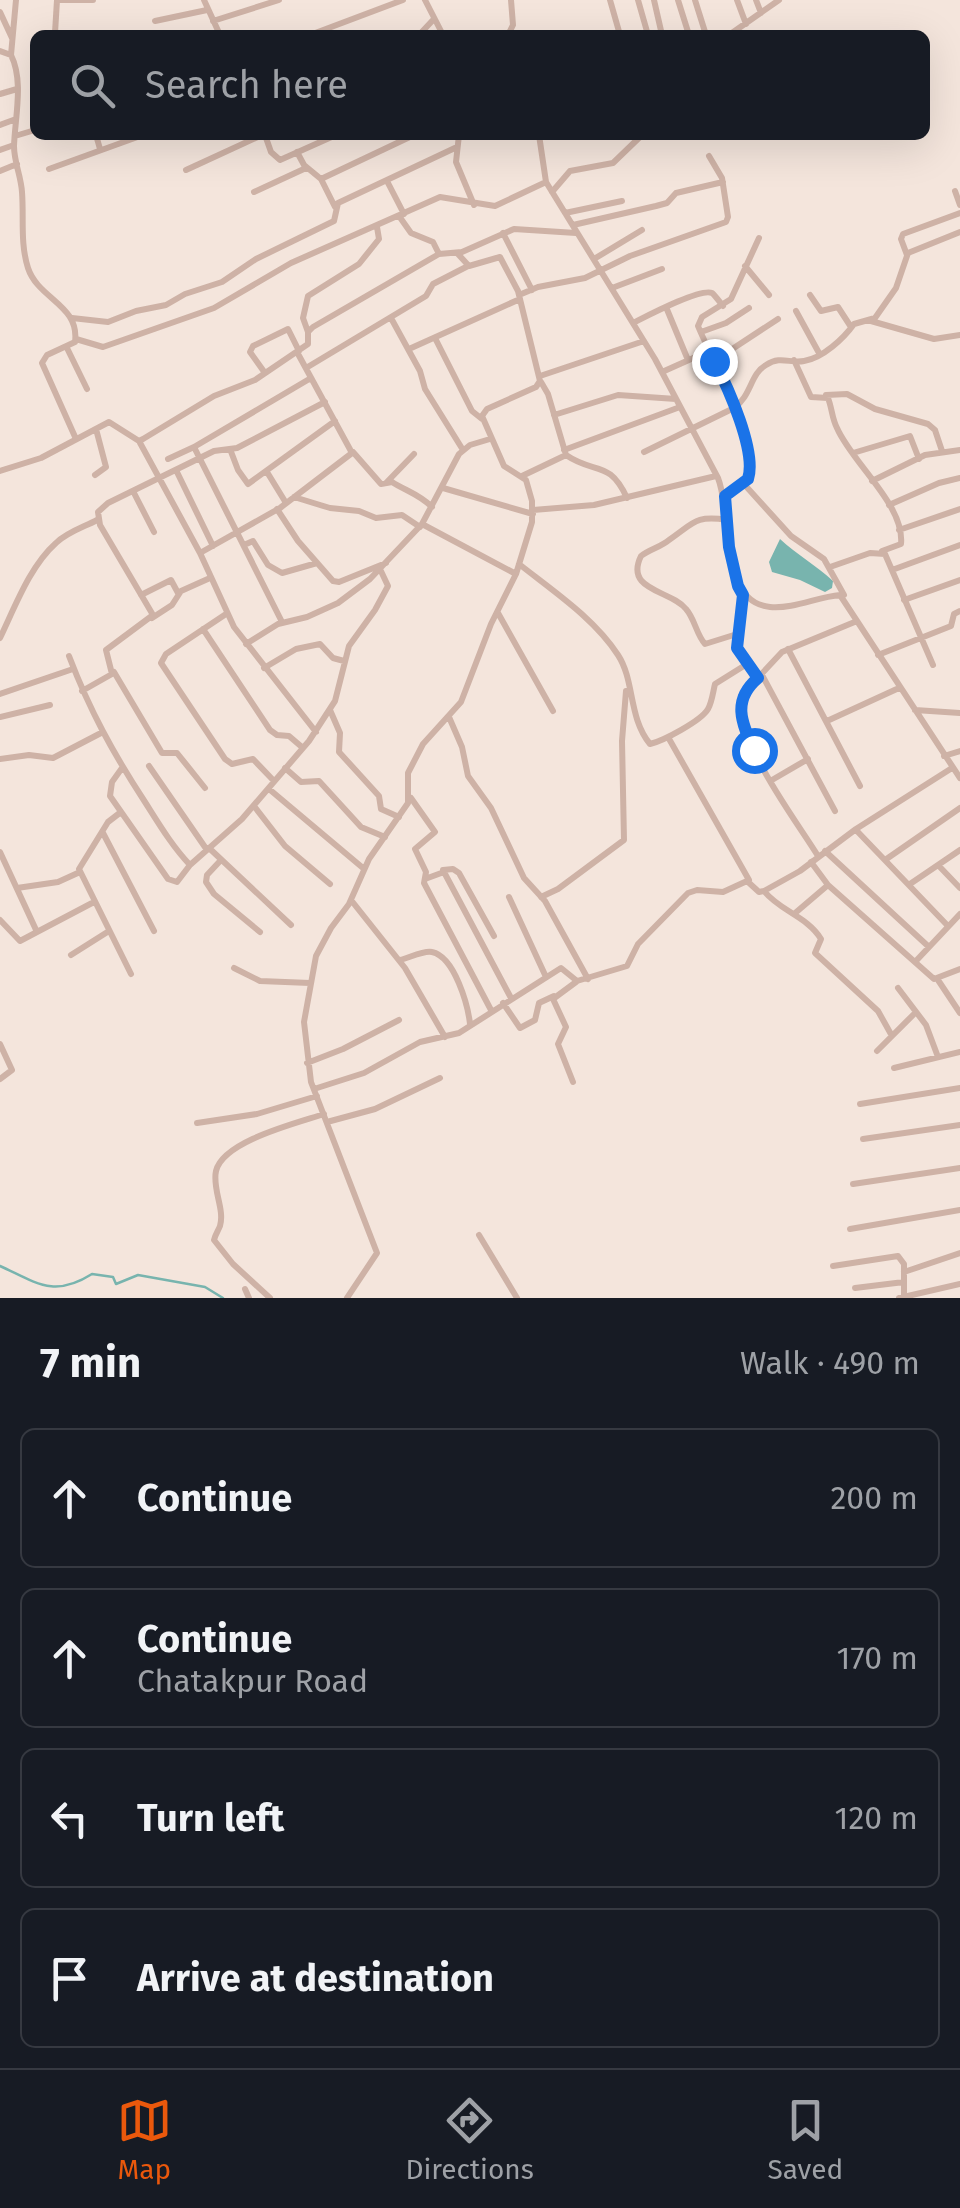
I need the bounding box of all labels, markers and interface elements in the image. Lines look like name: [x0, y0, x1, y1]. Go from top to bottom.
search box: [30, 30, 930, 140]
icon: search: [65, 58, 120, 113]
text: Search here: [145, 62, 348, 108]
route end: [692, 339, 738, 385]
route start: [732, 728, 778, 774]
text: 7 min: [40, 1338, 141, 1388]
text: Walk · 490 m: [740, 1344, 920, 1382]
icon: ahead: [42, 1471, 97, 1526]
text: Continue: [137, 1475, 292, 1521]
text: 200 m: [831, 1479, 918, 1517]
text: Continue: [137, 1616, 292, 1662]
icon: ahead: [42, 1631, 97, 1686]
text: 170 m: [837, 1639, 918, 1677]
text: Chatakpur Road: [137, 1662, 368, 1700]
icon: left: [42, 1791, 97, 1846]
text: Turn left: [137, 1795, 284, 1841]
text: 120 m: [835, 1799, 918, 1837]
icon: arrive: [42, 1951, 97, 2006]
text: Arrive at destination: [137, 1955, 494, 2001]
tab: Map: [117, 2093, 172, 2186]
tab: Directions: [405, 2093, 534, 2186]
tab: Saved: [767, 2093, 843, 2186]

